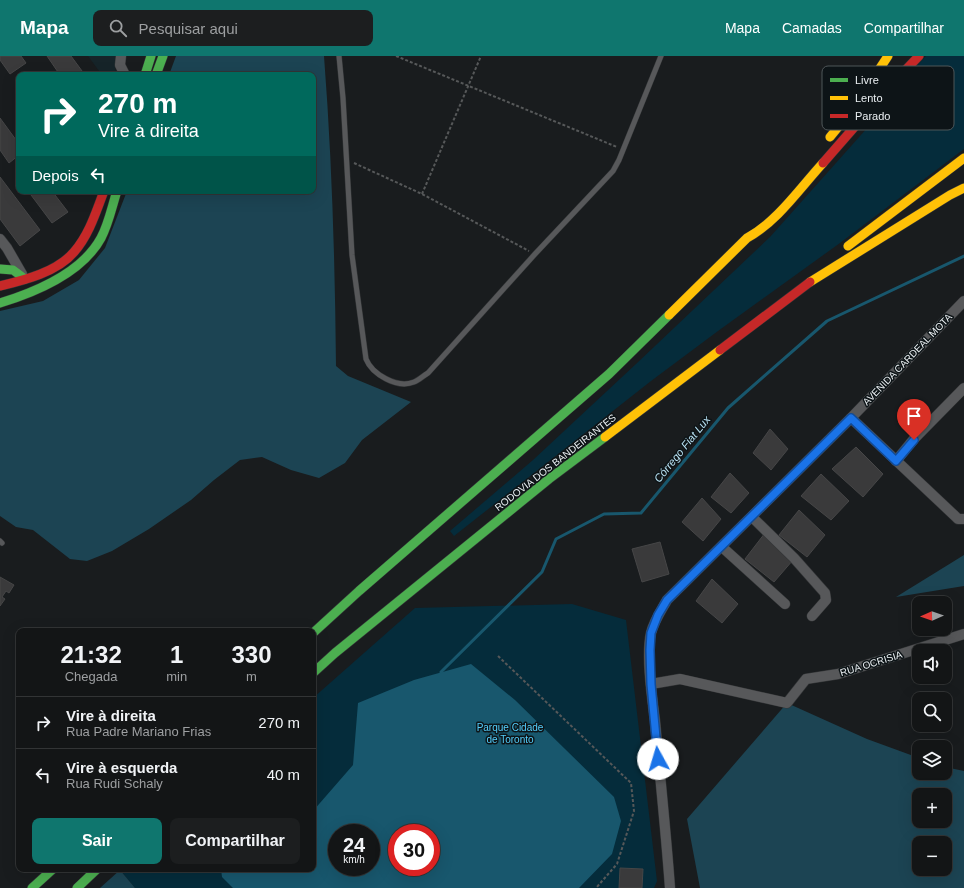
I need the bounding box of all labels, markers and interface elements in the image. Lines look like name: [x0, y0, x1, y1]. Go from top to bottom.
search box: [93, 10, 373, 46]
text: Mapa: [20, 17, 69, 38]
icon: search: [107, 17, 129, 39]
text: Pesquisar aqui: [139, 20, 238, 37]
text: Mapa: [725, 20, 760, 36]
text: Camadas: [782, 20, 842, 36]
text: Compartilhar: [864, 20, 944, 36]
legend: [822, 66, 954, 130]
text: Livre: [855, 74, 879, 86]
icon: right: [32, 88, 84, 140]
text: 270 m: [98, 88, 177, 119]
text: Lento: [855, 92, 883, 104]
text: Parado: [855, 110, 890, 122]
text: Vire à direita: [98, 121, 199, 141]
icon: left: [87, 164, 109, 186]
text: Depois: [32, 167, 79, 184]
street label: AVENIDA CARDEAL MOTA: [861, 311, 954, 407]
pin: [897, 399, 931, 440]
icon: arrive: [903, 405, 925, 427]
street label: RODOVIA DOS BANDEIRANTES: [493, 412, 618, 513]
water label: Córrego Fiat Lux: [652, 413, 713, 485]
north arrow: [912, 596, 952, 636]
map controls: [912, 596, 952, 876]
text: 21:32: [60, 641, 122, 668]
text: 1: [170, 641, 183, 668]
text: 330: [232, 641, 272, 668]
button: sound: [912, 644, 952, 684]
street label: RUA OCRISIA: [839, 649, 904, 678]
text: Chegada: [65, 669, 117, 684]
text: min: [166, 669, 187, 684]
text: m: [246, 669, 257, 684]
button: search: [912, 692, 952, 732]
text: Vire à direita: [66, 707, 156, 724]
icon: right: [32, 712, 54, 734]
text: 270 m: [258, 714, 300, 731]
park label: Parque Cidade de Toronto: [477, 722, 544, 745]
text: Rua Padre Mariano Frias: [66, 724, 211, 739]
position arrow: [637, 738, 679, 780]
button: layers: [912, 740, 952, 780]
text: Vire à esquerda: [66, 759, 177, 776]
icon: left: [32, 764, 54, 786]
text: 40 m: [267, 766, 300, 783]
text: Rua Rudi Schaly: [66, 776, 163, 791]
button: +: [912, 788, 952, 828]
button: Sair: [32, 818, 162, 864]
button: Compartilhar: [170, 818, 300, 864]
speed limit sign: 30: [388, 824, 440, 876]
text: 24: [343, 834, 365, 856]
button: −: [912, 836, 952, 876]
text: km/h: [343, 854, 365, 865]

